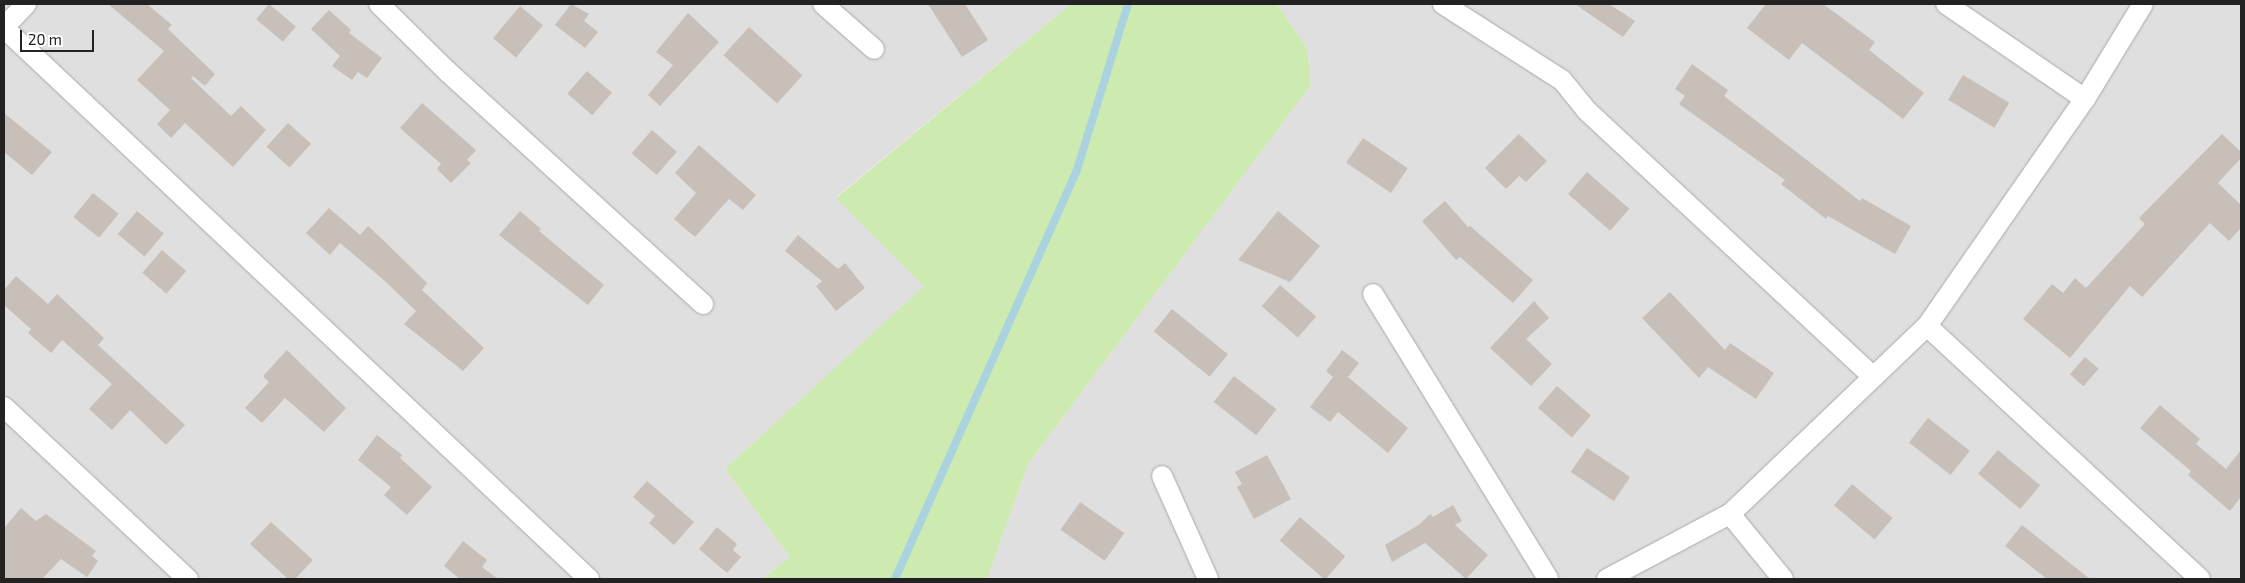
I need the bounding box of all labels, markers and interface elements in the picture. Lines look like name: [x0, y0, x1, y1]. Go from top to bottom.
scale bar: [22, 20, 96, 52]
text: 20 m: [28, 30, 62, 48]

